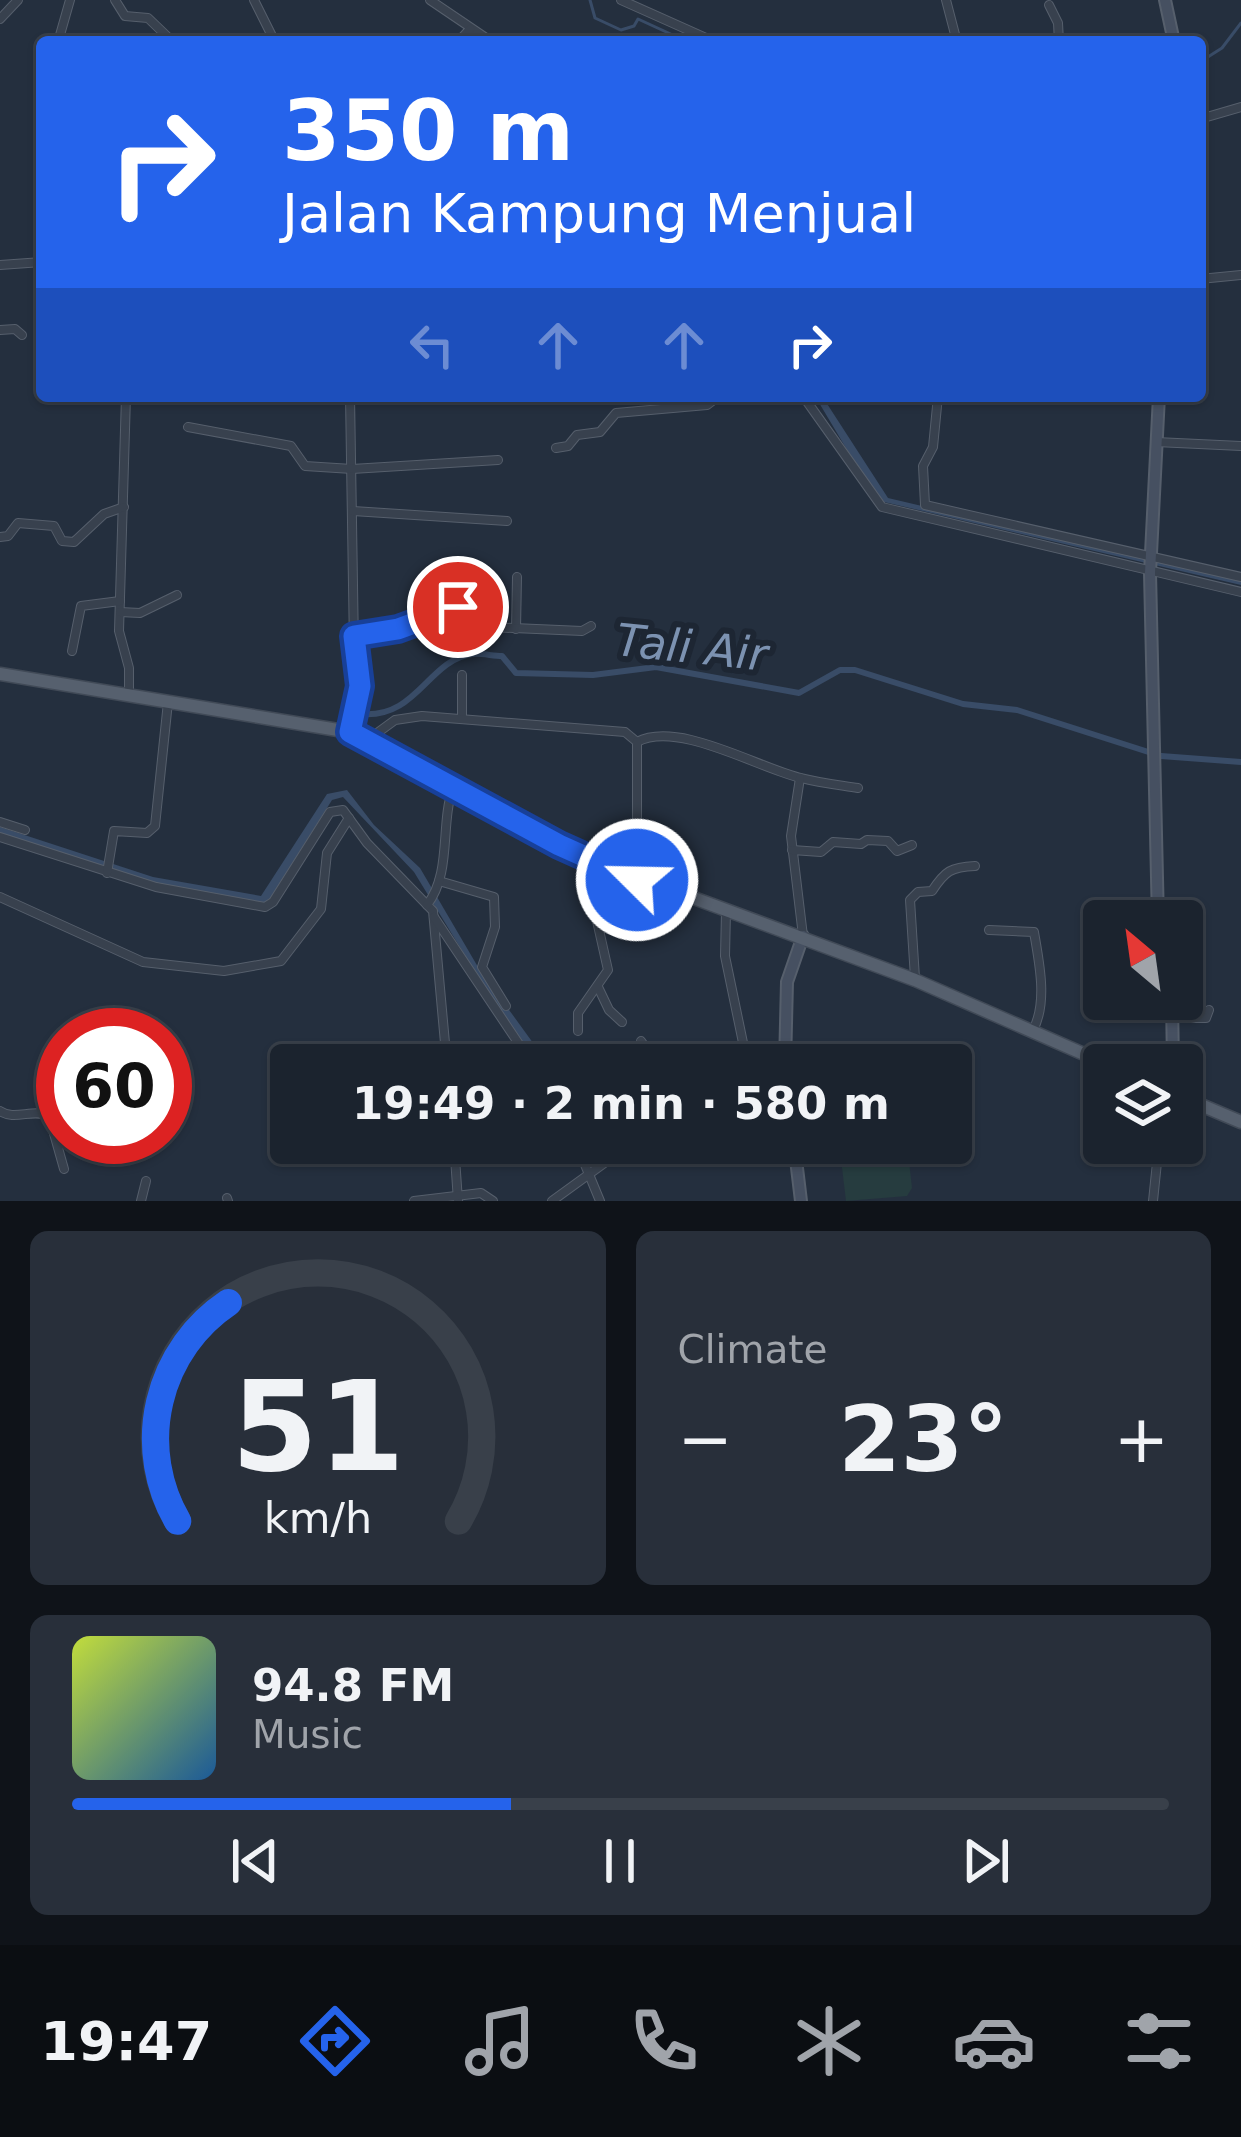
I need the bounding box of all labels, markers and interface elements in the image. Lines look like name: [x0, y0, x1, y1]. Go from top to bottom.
text: 350 m: [282, 82, 574, 180]
icon: right: [84, 84, 240, 240]
text: Jalan Kampung Menjual: [282, 182, 916, 245]
icon: left: [399, 312, 465, 378]
icon: ahead: [525, 312, 591, 378]
icon: ahead: [651, 312, 717, 378]
icon: right: [777, 312, 843, 378]
pin: [407, 556, 509, 658]
icon: arrive: [425, 574, 491, 640]
water label: Tali Air: [614, 613, 773, 682]
position arrow: [574, 817, 700, 943]
north arrow: [1083, 900, 1203, 1020]
map controls: [1083, 900, 1203, 1164]
speed limit sign: 60: [36, 1008, 192, 1164]
button: layers: [1083, 1044, 1203, 1164]
text: 19:49 · 2 min · 580 m: [352, 1077, 890, 1130]
text: Climate: [678, 1327, 828, 1372]
text: 51: [231, 1354, 405, 1499]
text: 23°: [838, 1387, 1008, 1492]
text: −: [678, 1401, 733, 1478]
text: +: [1114, 1401, 1169, 1478]
text: km/h: [264, 1493, 372, 1543]
text: 94.8 FM: [252, 1659, 454, 1712]
text: Music: [252, 1712, 363, 1757]
icon: previous: [222, 1828, 288, 1894]
icon: pause: [587, 1828, 653, 1894]
icon: next: [953, 1828, 1019, 1894]
icon: directions: [293, 1999, 377, 2083]
icon: music: [458, 1999, 542, 2083]
icon: phone: [622, 1999, 706, 2083]
icon: climate: [787, 1999, 871, 2083]
icon: car: [952, 1999, 1036, 2083]
icon: filters: [1117, 1999, 1201, 2083]
text: 19:47: [40, 2010, 212, 2073]

